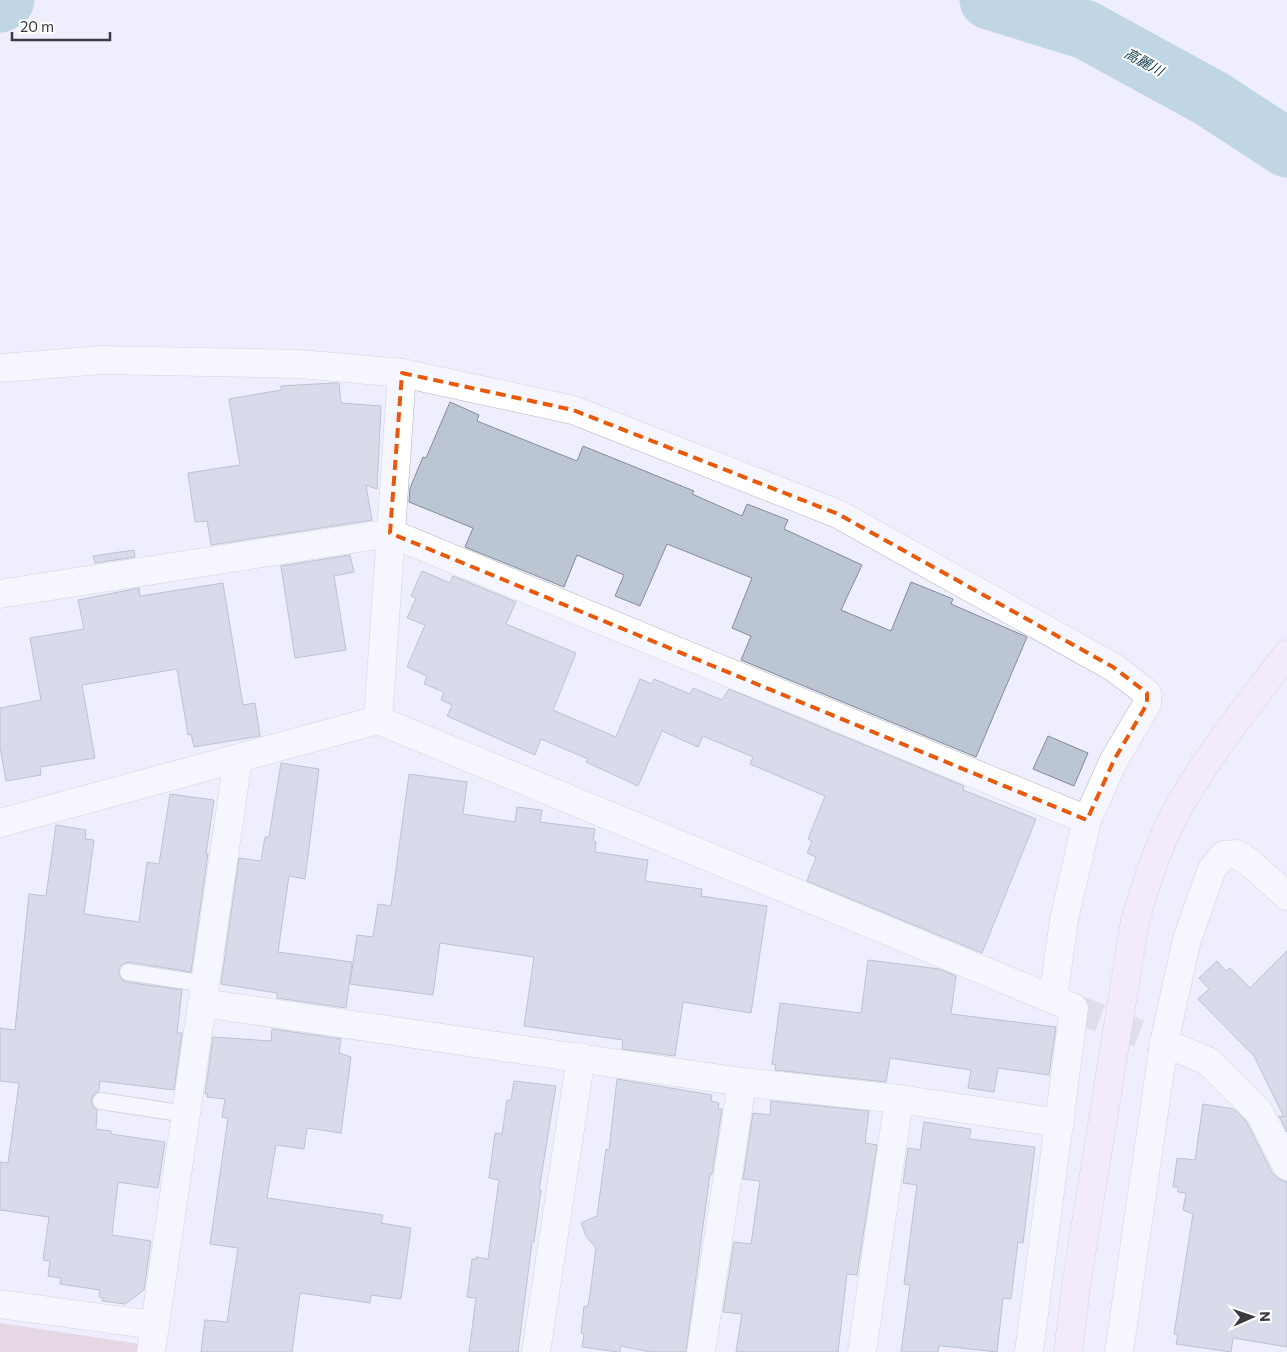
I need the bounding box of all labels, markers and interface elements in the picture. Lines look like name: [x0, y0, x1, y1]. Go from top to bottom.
scale bar: [12, 10, 110, 42]
text: 20 m: [20, 17, 54, 35]
water label: 高麗川: [1122, 44, 1168, 80]
north arrow: [1227, 1292, 1277, 1342]
text: N: [1257, 1311, 1274, 1322]

